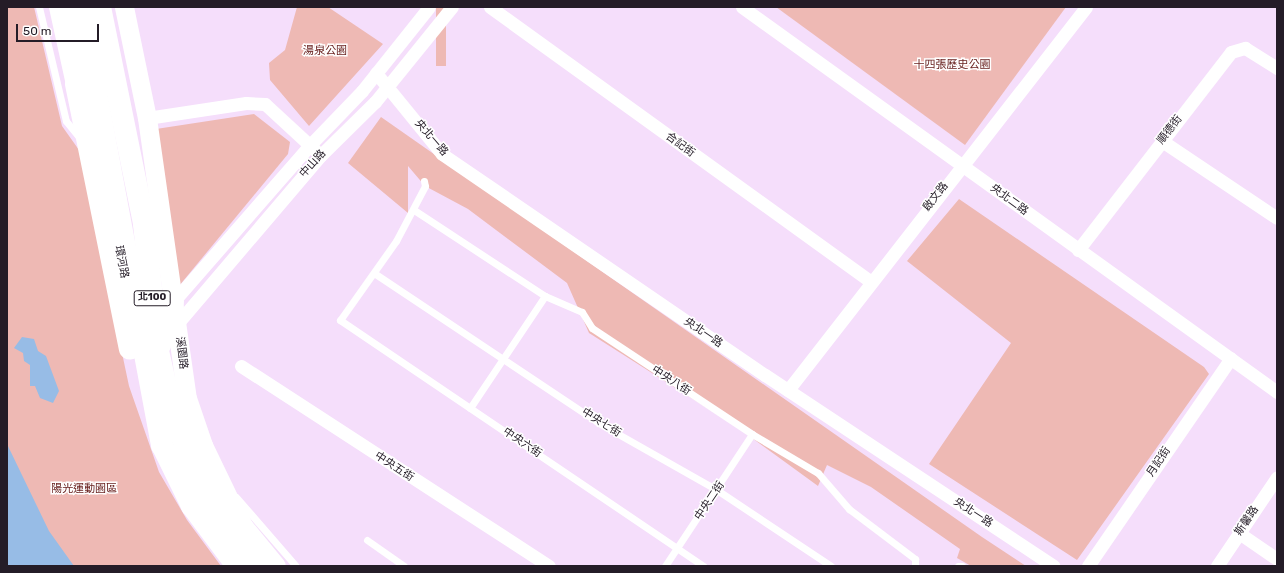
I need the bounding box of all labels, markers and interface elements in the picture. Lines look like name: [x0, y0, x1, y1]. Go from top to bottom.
scale bar: [18, 16, 101, 42]
text: 50 m: [23, 24, 51, 38]
park label: 湯泉公園: [303, 44, 347, 58]
park label: 十四張歷史公園: [914, 58, 990, 72]
street label: 順德街: [1155, 113, 1185, 147]
street label: 央北一路: [412, 117, 450, 159]
street label: 合記街: [663, 130, 697, 160]
street label: 中山路: [297, 147, 329, 181]
street label: 啟文路: [921, 180, 951, 214]
street label: 央北二路: [987, 182, 1031, 218]
street label: 環河路: [111, 245, 131, 279]
road number: 北100: [133, 290, 171, 306]
street label: 央北一路: [681, 315, 725, 351]
street label: 溪園路: [172, 336, 190, 370]
street label: 中央八街: [649, 363, 693, 399]
street label: 中央七街: [579, 406, 623, 440]
street label: 中央六街: [500, 425, 544, 461]
street label: 月記街: [1144, 445, 1174, 479]
street label: 中央五街: [372, 449, 416, 485]
street label: 中央二街: [692, 479, 728, 523]
park label: 陽光運動園區: [51, 482, 117, 496]
street label: 央北一路: [951, 495, 995, 531]
street label: 斯馨路: [1232, 504, 1262, 538]

